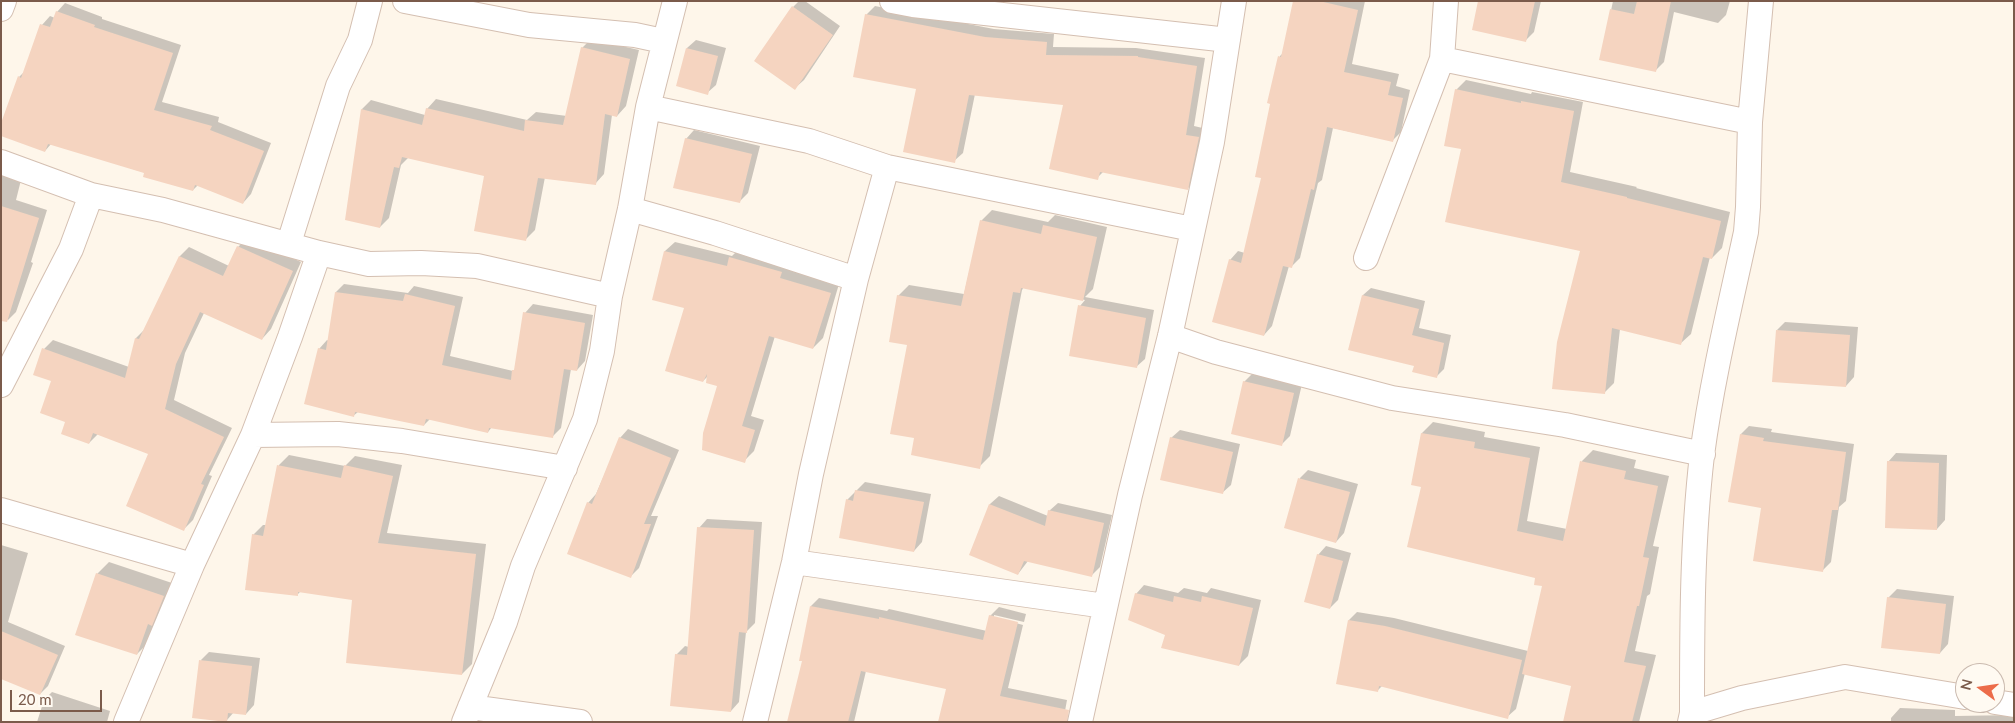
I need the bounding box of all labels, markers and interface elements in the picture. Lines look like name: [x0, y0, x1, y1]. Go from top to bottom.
north arrow: [1955, 663, 2005, 713]
text: N: [1956, 677, 1975, 692]
scale bar: [12, 680, 105, 712]
text: 20 m: [18, 690, 52, 708]

